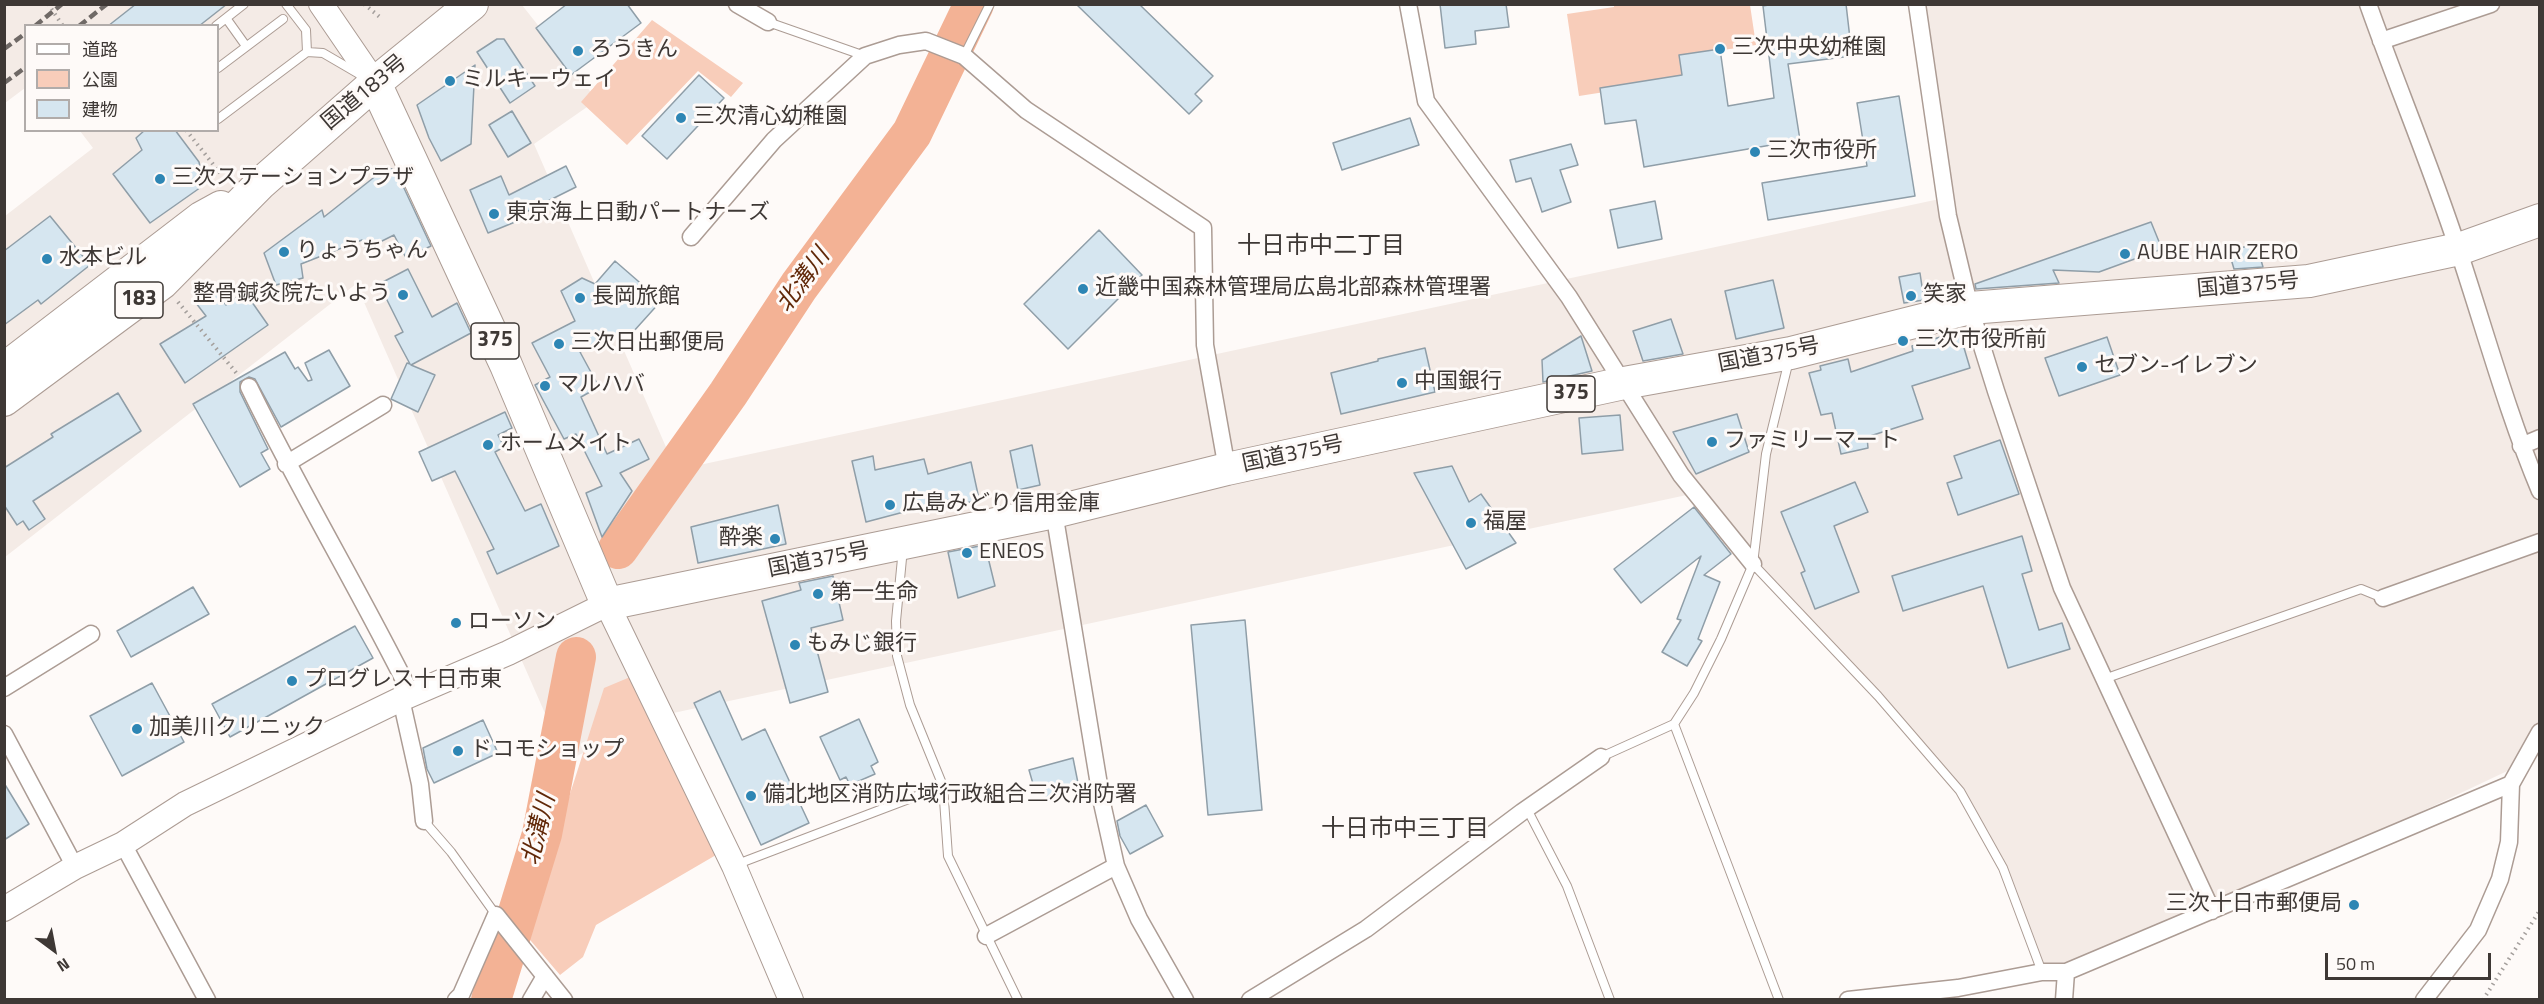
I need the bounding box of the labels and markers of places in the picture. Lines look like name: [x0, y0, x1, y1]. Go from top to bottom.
place label: 三次中央幼稚園: [1732, 36, 1886, 62]
place label: ろうきん: [590, 38, 678, 64]
marker: 三次中央幼稚園: [1713, 42, 1727, 56]
marker: ろうきん: [571, 44, 585, 58]
place label: ミルキーウェイ: [462, 68, 616, 94]
marker: ミルキーウェイ: [443, 74, 457, 88]
place label: 三次清心幼稚園: [693, 105, 847, 131]
marker: 三次清心幼稚園: [674, 111, 688, 125]
place label: 三次市役所: [1767, 139, 1877, 165]
marker: 三次市役所: [1748, 145, 1762, 159]
place label: 三次ステーションプラザ: [172, 166, 414, 192]
marker: 三次ステーションプラザ: [153, 172, 167, 186]
place label: 東京海上日動パートナーズ: [506, 201, 770, 227]
marker: 東京海上日動パートナーズ: [487, 207, 501, 221]
place label: りょうちゃん: [296, 239, 428, 265]
place label: AUBE HAIR ZERO: [2137, 241, 2298, 267]
marker: りょうちゃん: [277, 245, 291, 259]
place label: 水本ビル: [59, 246, 147, 272]
marker: AUBE HAIR ZERO: [2118, 247, 2132, 261]
marker: 水本ビル: [40, 252, 54, 266]
place label: 近畿中国森林管理局広島北部森林管理署: [1095, 276, 1491, 302]
place label: 整骨鍼灸院たいよう: [193, 282, 391, 308]
marker: 近畿中国森林管理局広島北部森林管理署: [1076, 282, 1090, 296]
place label: 笑家: [1923, 283, 1967, 309]
place label: 長岡旅館: [592, 285, 680, 311]
marker: 整骨鍼灸院たいよう: [396, 288, 410, 302]
marker: 笑家: [1904, 289, 1918, 303]
marker: 長岡旅館: [573, 291, 587, 305]
place label: 三次市役所前: [1915, 328, 2047, 354]
place label: 三次日出郵便局: [571, 331, 725, 357]
marker: 三次市役所前: [1896, 334, 1910, 348]
marker: 三次日出郵便局: [552, 337, 566, 351]
place label: セブン-イレブン: [2094, 354, 2258, 380]
marker: セブン-イレブン: [2075, 360, 2089, 374]
place label: 中国銀行: [1414, 370, 1502, 396]
place label: マルハバ: [557, 373, 645, 399]
marker: 中国銀行: [1395, 376, 1409, 390]
marker: マルハバ: [538, 379, 552, 393]
place label: ファミリーマート: [1724, 429, 1900, 455]
place label: ホームメイト: [500, 432, 632, 458]
marker: ファミリーマート: [1705, 435, 1719, 449]
marker: ホームメイト: [481, 438, 495, 452]
place label: 広島みどり信用金庫: [902, 492, 1100, 518]
marker: 広島みどり信用金庫: [883, 498, 897, 512]
place label: 福屋: [1483, 510, 1527, 536]
marker: 福屋: [1464, 516, 1478, 530]
place label: 酔楽: [719, 526, 763, 552]
marker: 酔楽: [768, 532, 782, 546]
place label: ENEOS: [979, 540, 1044, 566]
marker: ENEOS: [960, 546, 974, 560]
place label: 第一生命: [830, 581, 918, 607]
marker: 第一生命: [811, 587, 825, 601]
place label: ローソン: [468, 610, 556, 636]
marker: ローソン: [449, 616, 463, 630]
place label: もみじ銀行: [807, 632, 917, 658]
marker: もみじ銀行: [788, 638, 802, 652]
place label: プログレス十日市東: [304, 668, 502, 694]
marker: プログレス十日市東: [285, 674, 299, 688]
place label: 加美川クリニック: [149, 716, 325, 742]
marker: 加美川クリニック: [130, 722, 144, 736]
place label: ドコモショップ: [470, 738, 624, 764]
marker: ドコモショップ: [451, 744, 465, 758]
place label: 備北地区消防広域行政組合三次消防署: [763, 783, 1137, 809]
marker: 備北地区消防広域行政組合三次消防署: [744, 789, 758, 803]
place label: 三次十日市郵便局: [2166, 892, 2342, 918]
marker: 三次十日市郵便局: [2347, 898, 2361, 912]

